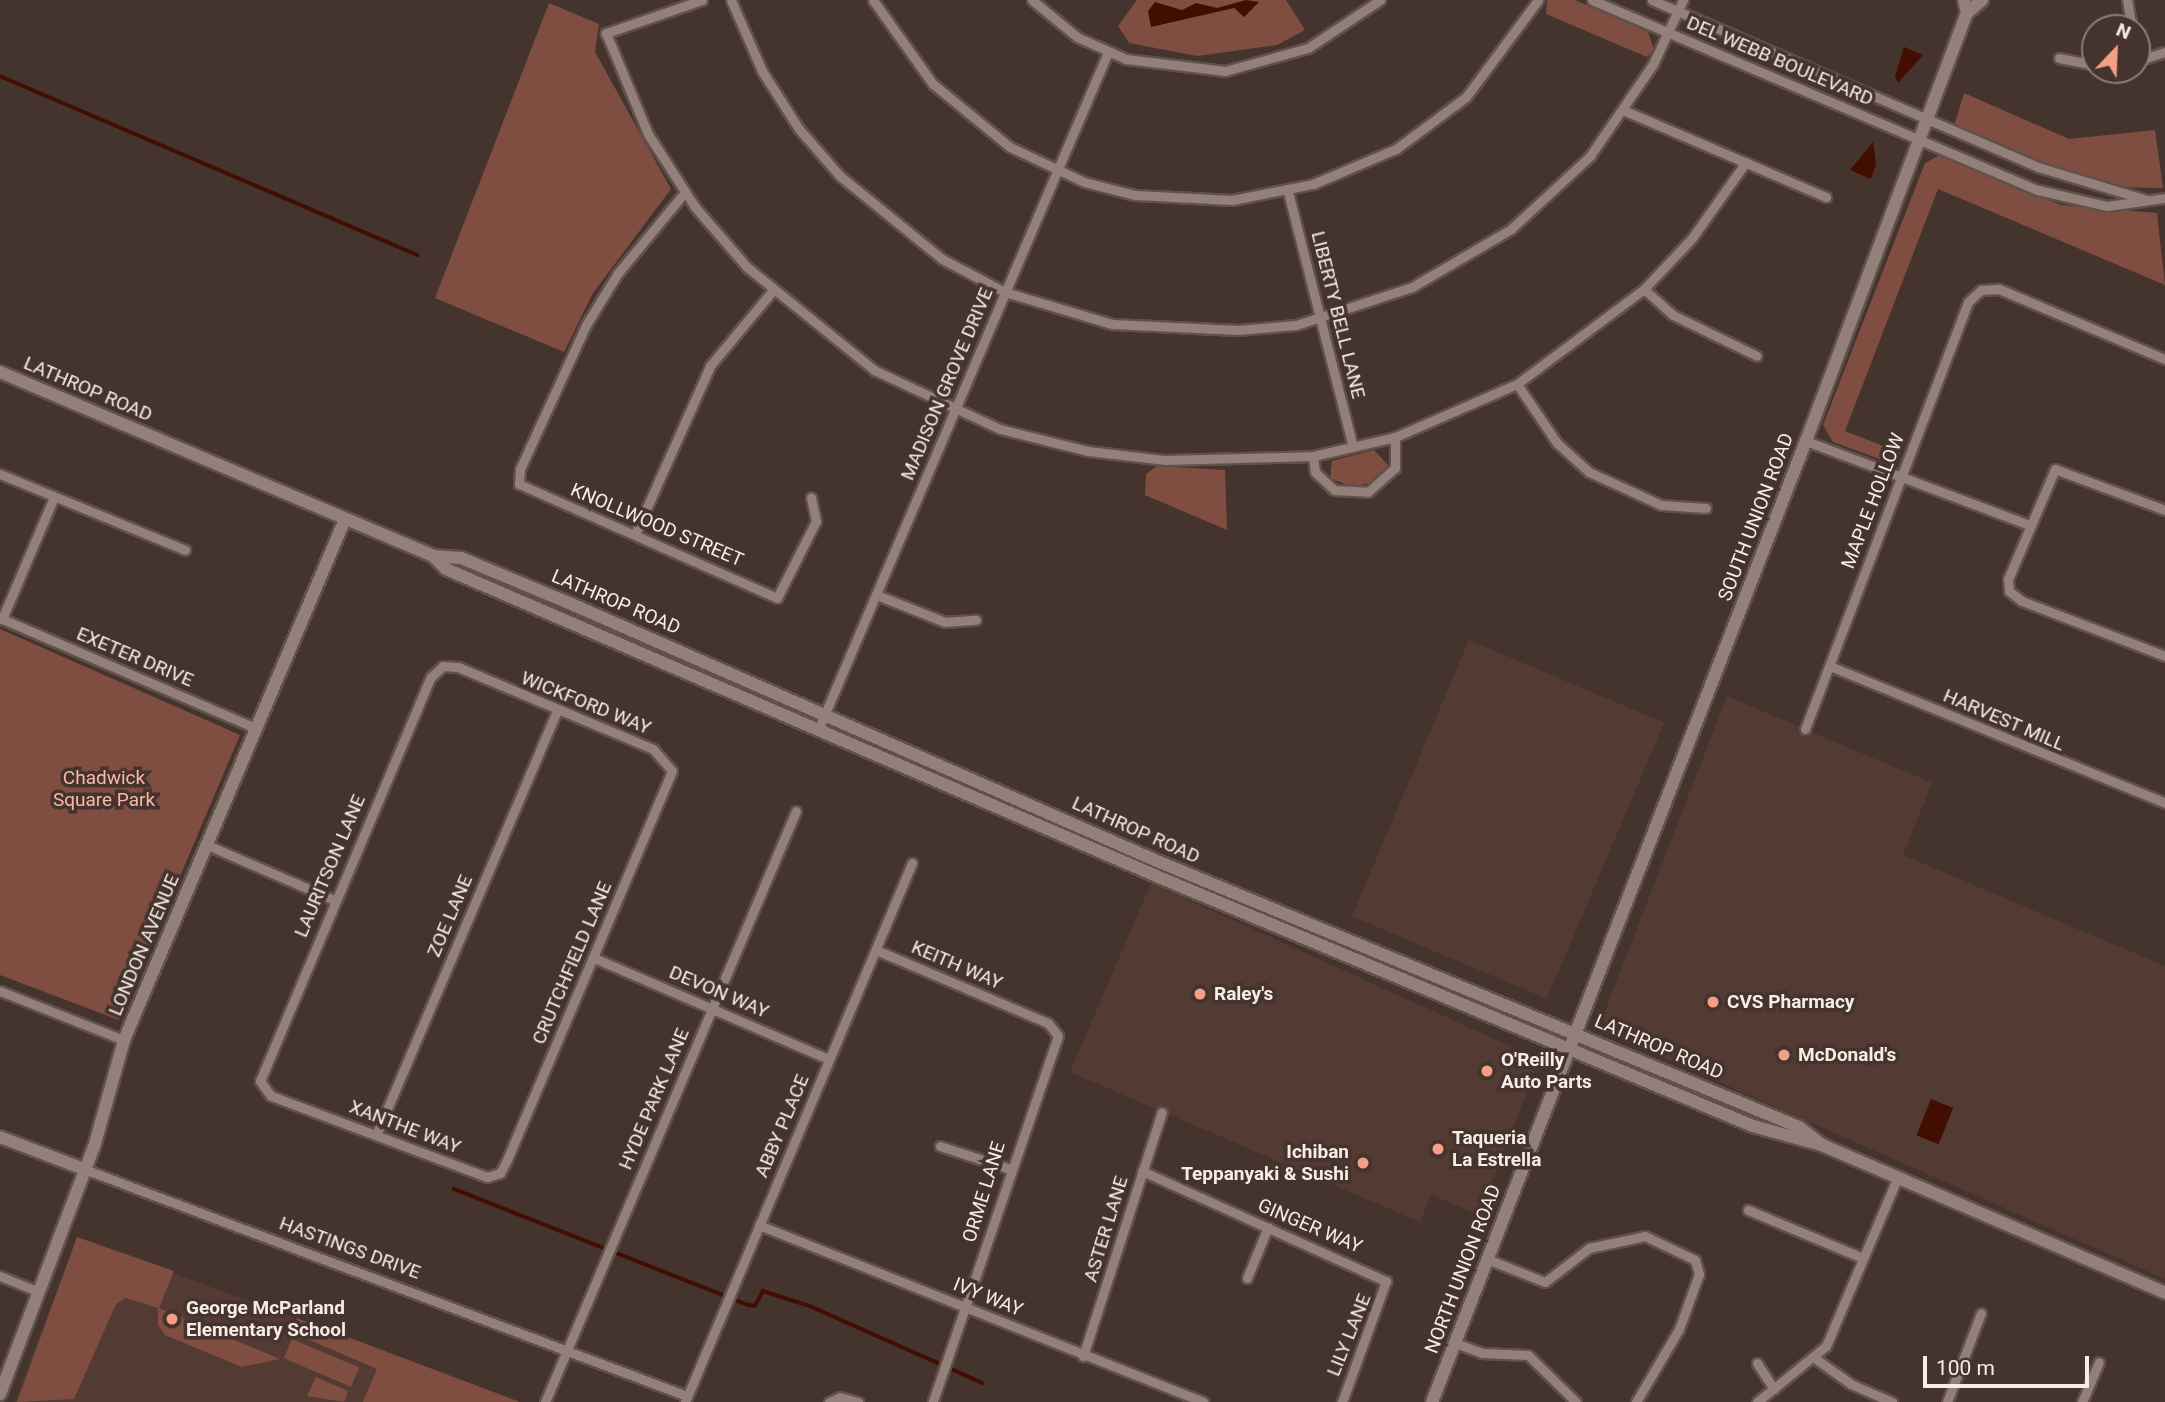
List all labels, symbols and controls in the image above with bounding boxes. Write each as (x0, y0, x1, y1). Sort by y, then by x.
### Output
street label: DEL WEBB BOULEVARD (1683, 11, 1877, 111)
north arrow (2081, 14, 2151, 84)
text: N (2113, 18, 2134, 44)
street label: LIBERTY BELL LANE (1306, 229, 1370, 401)
street label: MADISON GROVE DRIVE (896, 284, 998, 484)
street label: LATHROP ROAD (20, 352, 156, 426)
street label: SOUTH UNION ROAD (1713, 430, 1799, 604)
street label: MAPLE HOLLOW (1837, 430, 1909, 572)
street label: KNOLLWOOD STREET (567, 478, 747, 572)
street label: LATHROP ROAD (548, 565, 684, 639)
street label: EXETER DRIVE (73, 622, 197, 692)
street label: WICKFORD WAY (518, 667, 654, 739)
street label: HARVEST MILL (1940, 684, 2068, 756)
park label: Chadwick Square Park (53, 767, 155, 811)
street label: LAURITSON LANE (290, 791, 370, 941)
street label: LATHROP ROAD (1069, 792, 1203, 868)
street label: LONDON AVENUE (104, 871, 184, 1019)
street label: ZOE LANE (423, 872, 477, 960)
street label: CRUTCHFIELD LANE (527, 878, 617, 1048)
street label: KEITH WAY (908, 936, 1006, 994)
street label: DEVON WAY (666, 961, 772, 1023)
place label: Raley's (1214, 983, 1273, 1005)
marker: Raley's (1192, 986, 1208, 1002)
place label: CVS Pharmacy (1727, 991, 1854, 1013)
marker: CVS Pharmacy (1705, 994, 1721, 1010)
street label: LATHROP ROAD (1591, 1010, 1727, 1084)
street label: HYDE PARK LANE (614, 1025, 694, 1173)
place label: McDonald's (1798, 1044, 1896, 1066)
marker: McDonald's (1776, 1047, 1792, 1063)
place label: O'Reilly Auto Parts (1501, 1049, 1592, 1093)
marker: O'Reilly Auto Parts (1479, 1063, 1495, 1079)
street label: ABBY PLACE (750, 1071, 814, 1181)
street label: XANTHE WAY (346, 1095, 464, 1159)
place label: Taqueria La Estrella (1452, 1127, 1541, 1171)
street label: ORME LANE (958, 1139, 1010, 1245)
place label: Ichiban Teppanyaki & Sushi (1181, 1141, 1349, 1185)
marker: Taqueria La Estrella (1430, 1141, 1446, 1157)
marker: Ichiban Teppanyaki & Sushi (1355, 1155, 1371, 1171)
street label: ASTER LANE (1079, 1173, 1133, 1285)
street label: NORTH UNION ROAD (1420, 1181, 1506, 1357)
street label: GINGER WAY (1254, 1194, 1366, 1258)
street label: HASTINGS DRIVE (276, 1212, 424, 1284)
street label: IVY WAY (950, 1273, 1026, 1321)
street label: LILY LANE (1322, 1291, 1376, 1379)
place label: George McParland Elementary School (186, 1297, 346, 1341)
marker: George McParland Elementary School (164, 1311, 180, 1327)
scale bar (1927, 1342, 2093, 1386)
text: 100 m (1936, 1356, 1995, 1380)

